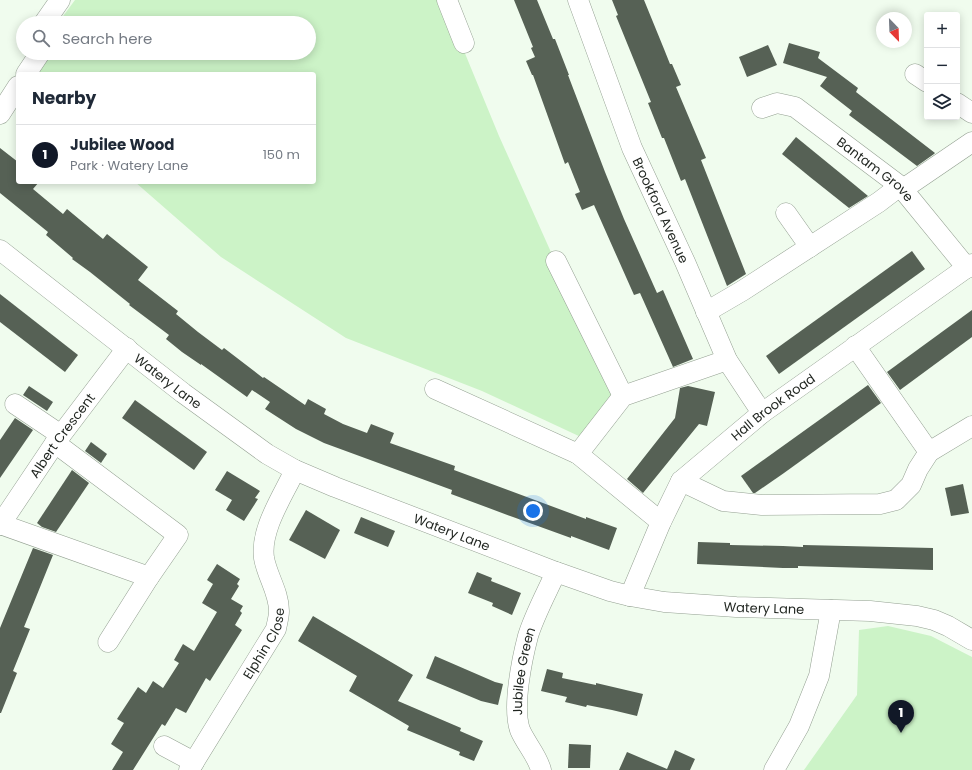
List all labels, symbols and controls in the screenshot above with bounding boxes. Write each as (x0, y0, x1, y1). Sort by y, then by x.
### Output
north arrow (876, 12, 912, 48)
map controls (924, 12, 960, 120)
button: + (924, 12, 960, 48)
search box (16, 16, 316, 60)
icon: search (30, 27, 52, 49)
text: Search here (62, 28, 152, 49)
button: − (924, 48, 960, 84)
button: layers (924, 84, 960, 120)
text: Nearby (32, 86, 96, 110)
street label: Bantam Grove (833, 133, 918, 206)
text: Jubilee Wood (70, 134, 175, 155)
text: 1 (43, 145, 47, 164)
text: 150 m (263, 145, 300, 164)
street label: Brookford Avenue (628, 154, 693, 266)
text: Park · Watery Lane (70, 156, 188, 175)
street label: Watery Lane (130, 349, 205, 414)
street label: Hall Brook Road (727, 369, 819, 445)
street label: Albert Crescent (25, 389, 100, 482)
your location (523, 501, 543, 521)
street label: Watery Lane (411, 509, 493, 556)
street label: Watery Lane (723, 597, 805, 619)
street label: Elphin Close (238, 607, 289, 683)
street label: Jubilee Green (508, 625, 540, 716)
pin: 1 (888, 700, 914, 733)

